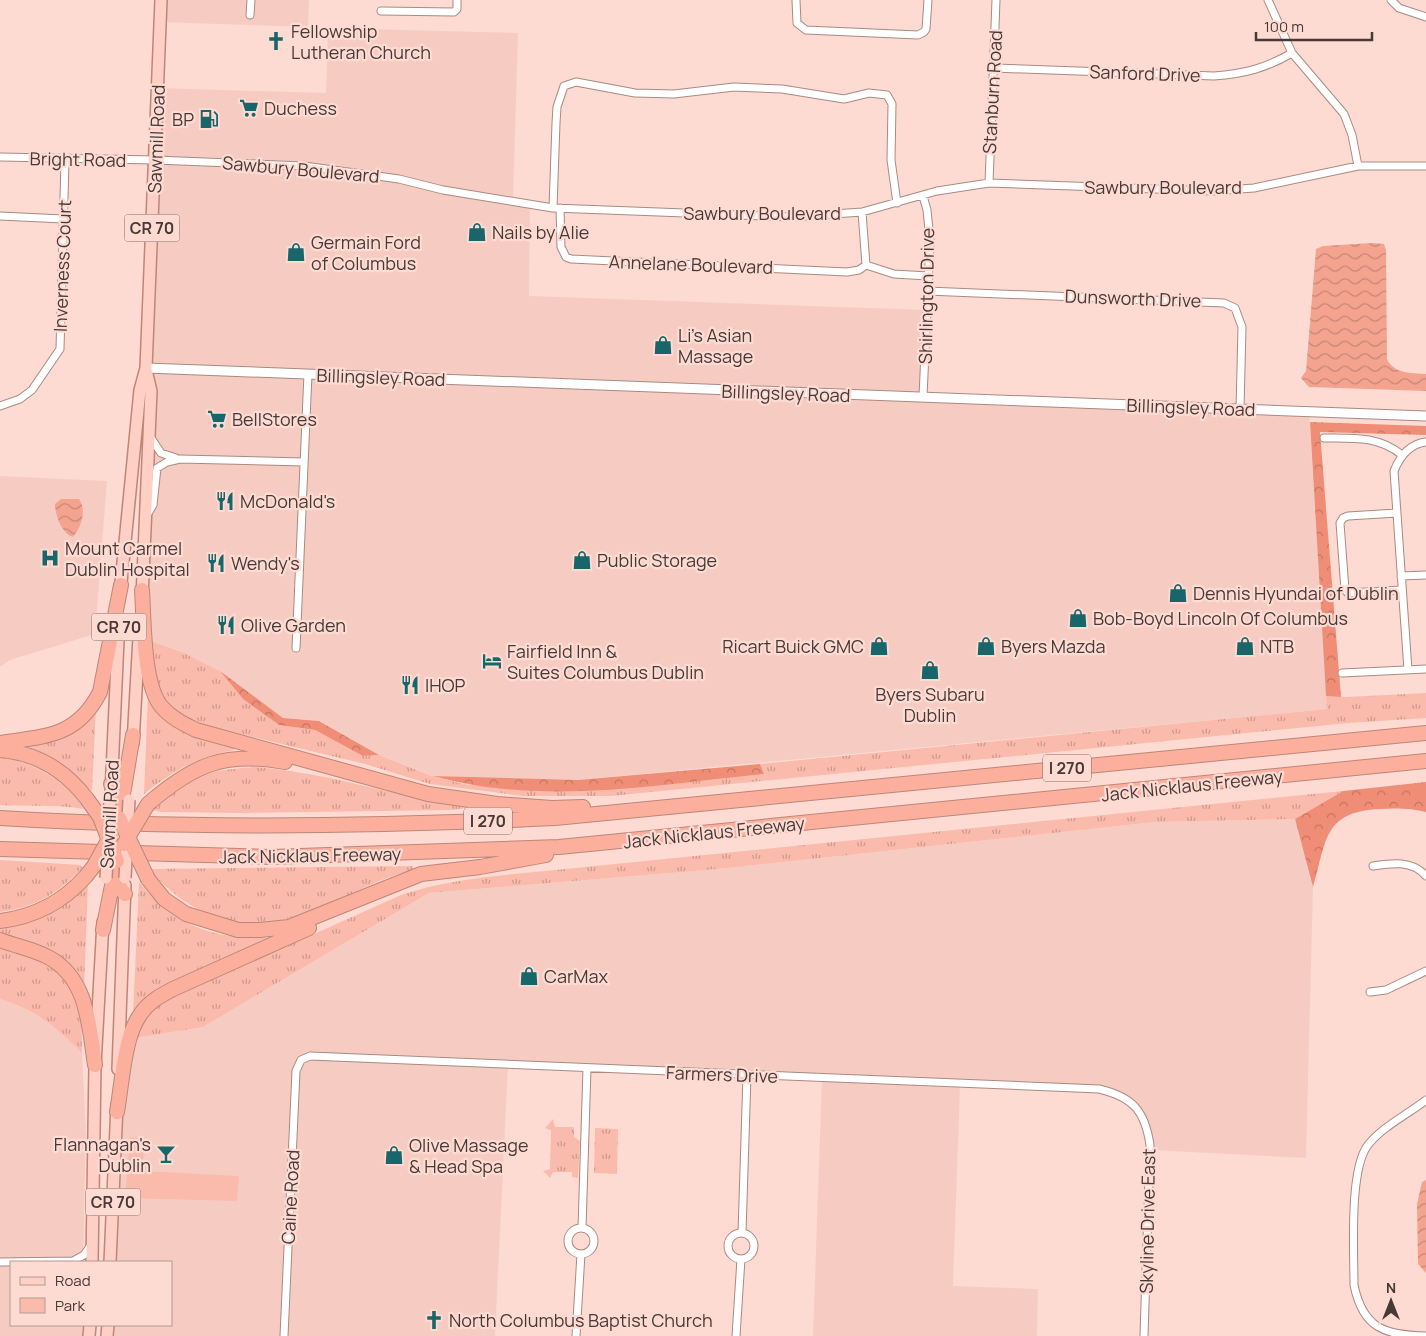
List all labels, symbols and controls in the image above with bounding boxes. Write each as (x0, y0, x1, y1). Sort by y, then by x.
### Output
scale bar (1256, 10, 1372, 42)
text: 100 m (1264, 16, 1304, 37)
place label: Fellowship Lutheran Church (291, 19, 431, 64)
church icon: Fellowship Lutheran Church (265, 30, 287, 52)
street label: Stanburn Road (977, 30, 1007, 154)
street label: Sanford Drive (1089, 59, 1201, 87)
street label: Sawmill Road (142, 84, 170, 194)
place label: Duchess (264, 96, 337, 120)
supermarket icon: Duchess (238, 97, 260, 119)
place label: BP (172, 107, 194, 131)
fuel station icon: BP (198, 108, 220, 130)
street label: Bright Road (30, 146, 126, 172)
street label: Sawbury Boulevard (221, 150, 381, 188)
street label: Sawbury Boulevard (1084, 175, 1242, 199)
street label: Inverness Court (48, 199, 76, 333)
street label: Sawbury Boulevard (683, 201, 841, 225)
road number: CR 70 (124, 214, 180, 242)
place label: Nails by Alie (492, 220, 589, 244)
shop icon: Nails by Alie (466, 221, 488, 243)
street label: Shirlington Drive (913, 228, 939, 364)
place label: Germain Ford of Columbus (311, 230, 421, 275)
shop icon: Germain Ford of Columbus (285, 241, 307, 263)
street label: Annelane Boulevard (608, 249, 774, 279)
street label: Dunsworth Drive (1064, 284, 1202, 312)
place label: Li's Asian Massage (678, 323, 753, 368)
shop icon: Li's Asian Massage (652, 334, 674, 356)
street label: Billingsley Road (316, 363, 446, 391)
street label: Billingsley Road (721, 379, 851, 407)
street label: Billingsley Road (1126, 393, 1256, 421)
place label: BellStores (232, 407, 317, 431)
supermarket icon: BellStores (206, 408, 228, 430)
place label: McDonald's (240, 489, 335, 513)
restaurant icon: McDonald's (214, 490, 236, 512)
place label: Mount Carmel Dublin Hospital (65, 536, 190, 581)
hospital icon: Mount Carmel Dublin Hospital (39, 547, 61, 569)
place label: Public Storage (597, 548, 717, 572)
shop icon: Public Storage (571, 549, 593, 571)
place label: Wendy's (231, 551, 300, 575)
restaurant icon: Wendy's (205, 552, 227, 574)
place label: Dennis Hyundai of Dublin (1193, 581, 1399, 605)
shop icon: Dennis Hyundai of Dublin (1167, 582, 1189, 604)
place label: Bob-Boyd Lincoln Of Columbus (1093, 606, 1348, 630)
shop icon: Bob-Boyd Lincoln Of Columbus (1067, 607, 1089, 629)
place label: Olive Garden (241, 613, 346, 637)
road number: CR 70 (92, 614, 146, 640)
restaurant icon: Olive Garden (215, 614, 237, 636)
place label: Ricart Buick GMC (722, 634, 864, 658)
place label: Byers Mazda (1001, 634, 1105, 658)
place label: NTB (1260, 634, 1294, 658)
shop icon: Ricart Buick GMC (868, 635, 890, 657)
shop icon: Byers Mazda (975, 635, 997, 657)
shop icon: NTB (1234, 635, 1256, 657)
place label: Fairfield Inn & Suites Columbus Dublin (507, 639, 704, 684)
hotel icon: Fairfield Inn & Suites Columbus Dublin (481, 650, 503, 672)
shop icon: Byers Subaru Dublin (919, 659, 941, 681)
place label: IHOP (425, 673, 466, 697)
restaurant icon: IHOP (399, 674, 421, 696)
place label: Byers Subaru Dublin (875, 682, 985, 727)
road number: I 270 (1043, 754, 1091, 781)
street label: Sawmill Road (94, 759, 124, 869)
street label: Jack Nicklaus Freeway (1100, 763, 1284, 806)
road number: I 270 (464, 808, 512, 834)
street label: Jack Nicklaus Freeway (622, 810, 806, 853)
street label: Jack Nicklaus Freeway (219, 841, 402, 869)
place label: CarMax (544, 964, 608, 988)
shop icon: CarMax (518, 965, 540, 987)
street label: Farmers Drive (666, 1060, 778, 1088)
place label: Flannagan's Dublin (54, 1132, 151, 1177)
place label: Olive Massage & Head Spa (409, 1133, 529, 1178)
bar icon: Flannagan's Dublin (155, 1143, 177, 1165)
shop icon: Olive Massage & Head Spa (383, 1144, 405, 1166)
street label: Skyline Drive East (1134, 1148, 1160, 1294)
street label: Caine Road (276, 1149, 304, 1245)
road number: CR 70 (86, 1188, 140, 1216)
legend (10, 1261, 172, 1326)
text: Road (55, 1270, 91, 1291)
north arrow (1366, 1276, 1416, 1326)
text: N (1386, 1278, 1396, 1297)
text: Park (55, 1295, 85, 1316)
place label: North Columbus Baptist Church (449, 1308, 713, 1332)
church icon: North Columbus Baptist Church (423, 1309, 445, 1331)

